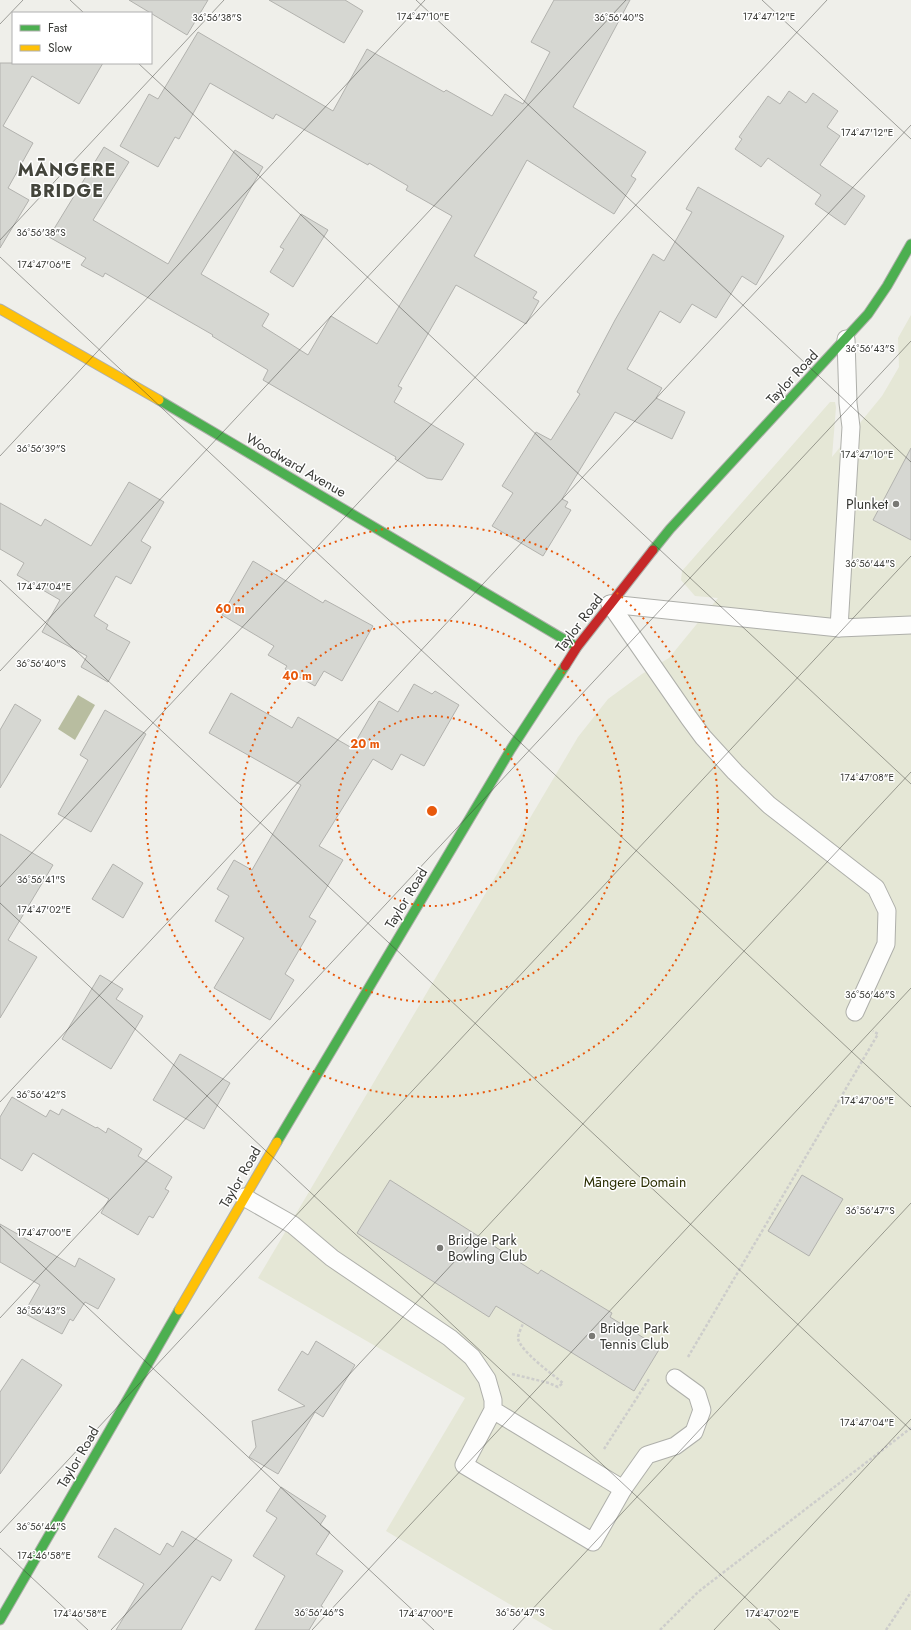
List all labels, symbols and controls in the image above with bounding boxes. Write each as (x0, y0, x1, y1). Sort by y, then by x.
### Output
text: 174°47'10"E (397, 9, 449, 24)
text: 174°47'12"E (743, 9, 795, 24)
text: 36°56'38"S (192, 10, 242, 25)
text: 36°56'40"S (594, 10, 645, 25)
legend (12, 12, 152, 64)
text: Fast (48, 19, 67, 37)
text: Slow (48, 39, 73, 57)
text: 174°47'12"E (841, 125, 893, 140)
district label: MĀNGERE BRIDGE (18, 157, 116, 204)
text: 36°56'38"S (16, 225, 66, 240)
text: 174°47'06"E (17, 257, 71, 272)
text: 36°56'43"S (845, 341, 895, 356)
street label: Taylor Road (761, 345, 823, 409)
street label: Woodward Avenue (242, 428, 350, 502)
text: 36°56'39"S (16, 441, 66, 456)
text: 174°47'10"E (841, 447, 893, 462)
place label: Plunket (846, 494, 889, 514)
marker: Plunket (891, 499, 901, 509)
text: 36°56'44"S (845, 556, 896, 571)
text: 174°47'04"E (17, 579, 71, 594)
street label: Taylor Road (551, 590, 607, 656)
text: 60 m (215, 600, 245, 618)
text: 36°56'40"S (16, 656, 67, 671)
text: 40 m (282, 667, 312, 685)
text: 20 m (350, 735, 380, 753)
text: 174°47'08"E (840, 770, 894, 785)
centre of rings (425, 804, 439, 818)
street label: Taylor Road (380, 864, 432, 932)
text: 36°56'41"S (17, 872, 66, 887)
text: 174°47'02"E (17, 902, 71, 917)
text: 36°56'46"S (845, 987, 895, 1002)
text: 36°56'42"S (16, 1087, 66, 1102)
text: 174°47'06"E (840, 1093, 894, 1108)
street label: Taylor Road (214, 1143, 266, 1211)
park label: Māngere Domain (584, 1172, 686, 1192)
text: 36°56'47"S (845, 1203, 895, 1218)
text: 174°47'00"E (17, 1225, 71, 1240)
place label: Bridge Park Bowling Club (448, 1230, 527, 1266)
marker: Bridge Park Bowling Club (435, 1243, 445, 1253)
text: 36°56'43"S (16, 1303, 66, 1318)
place label: Bridge Park Tennis Club (600, 1318, 669, 1354)
marker: Bridge Park Tennis Club (587, 1331, 597, 1341)
text: 174°47'04"E (840, 1415, 894, 1430)
street label: Taylor Road (52, 1423, 104, 1491)
text: 36°56'44"S (16, 1519, 67, 1534)
text: 174°46'58"E (17, 1548, 71, 1563)
text: 36°56'46"S (294, 1605, 344, 1620)
text: 36°56'47"S (495, 1605, 545, 1620)
text: 174°46'58"E (53, 1606, 107, 1621)
text: 174°47'00"E (399, 1606, 453, 1621)
text: 174°47'02"E (745, 1606, 799, 1621)

